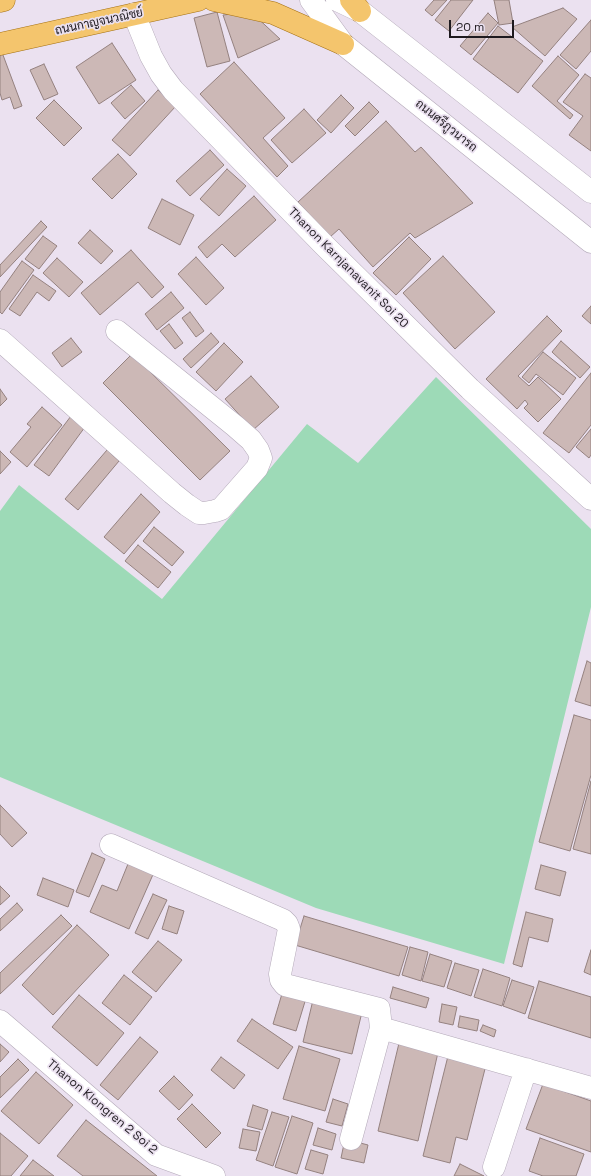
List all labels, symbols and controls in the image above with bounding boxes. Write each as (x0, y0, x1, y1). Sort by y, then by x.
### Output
street label: ถนนกาญจนวณิชย์ (54, 6, 144, 38)
scale bar (451, 12, 516, 38)
text: 20 m (456, 19, 484, 35)
street label: ถนนศรีภูวนารถ (412, 97, 480, 155)
street label: Thanon Karnjanavanit Soi 20 (285, 205, 411, 331)
street label: Thanon Klongren 2 Soi 2 (44, 1057, 160, 1157)

